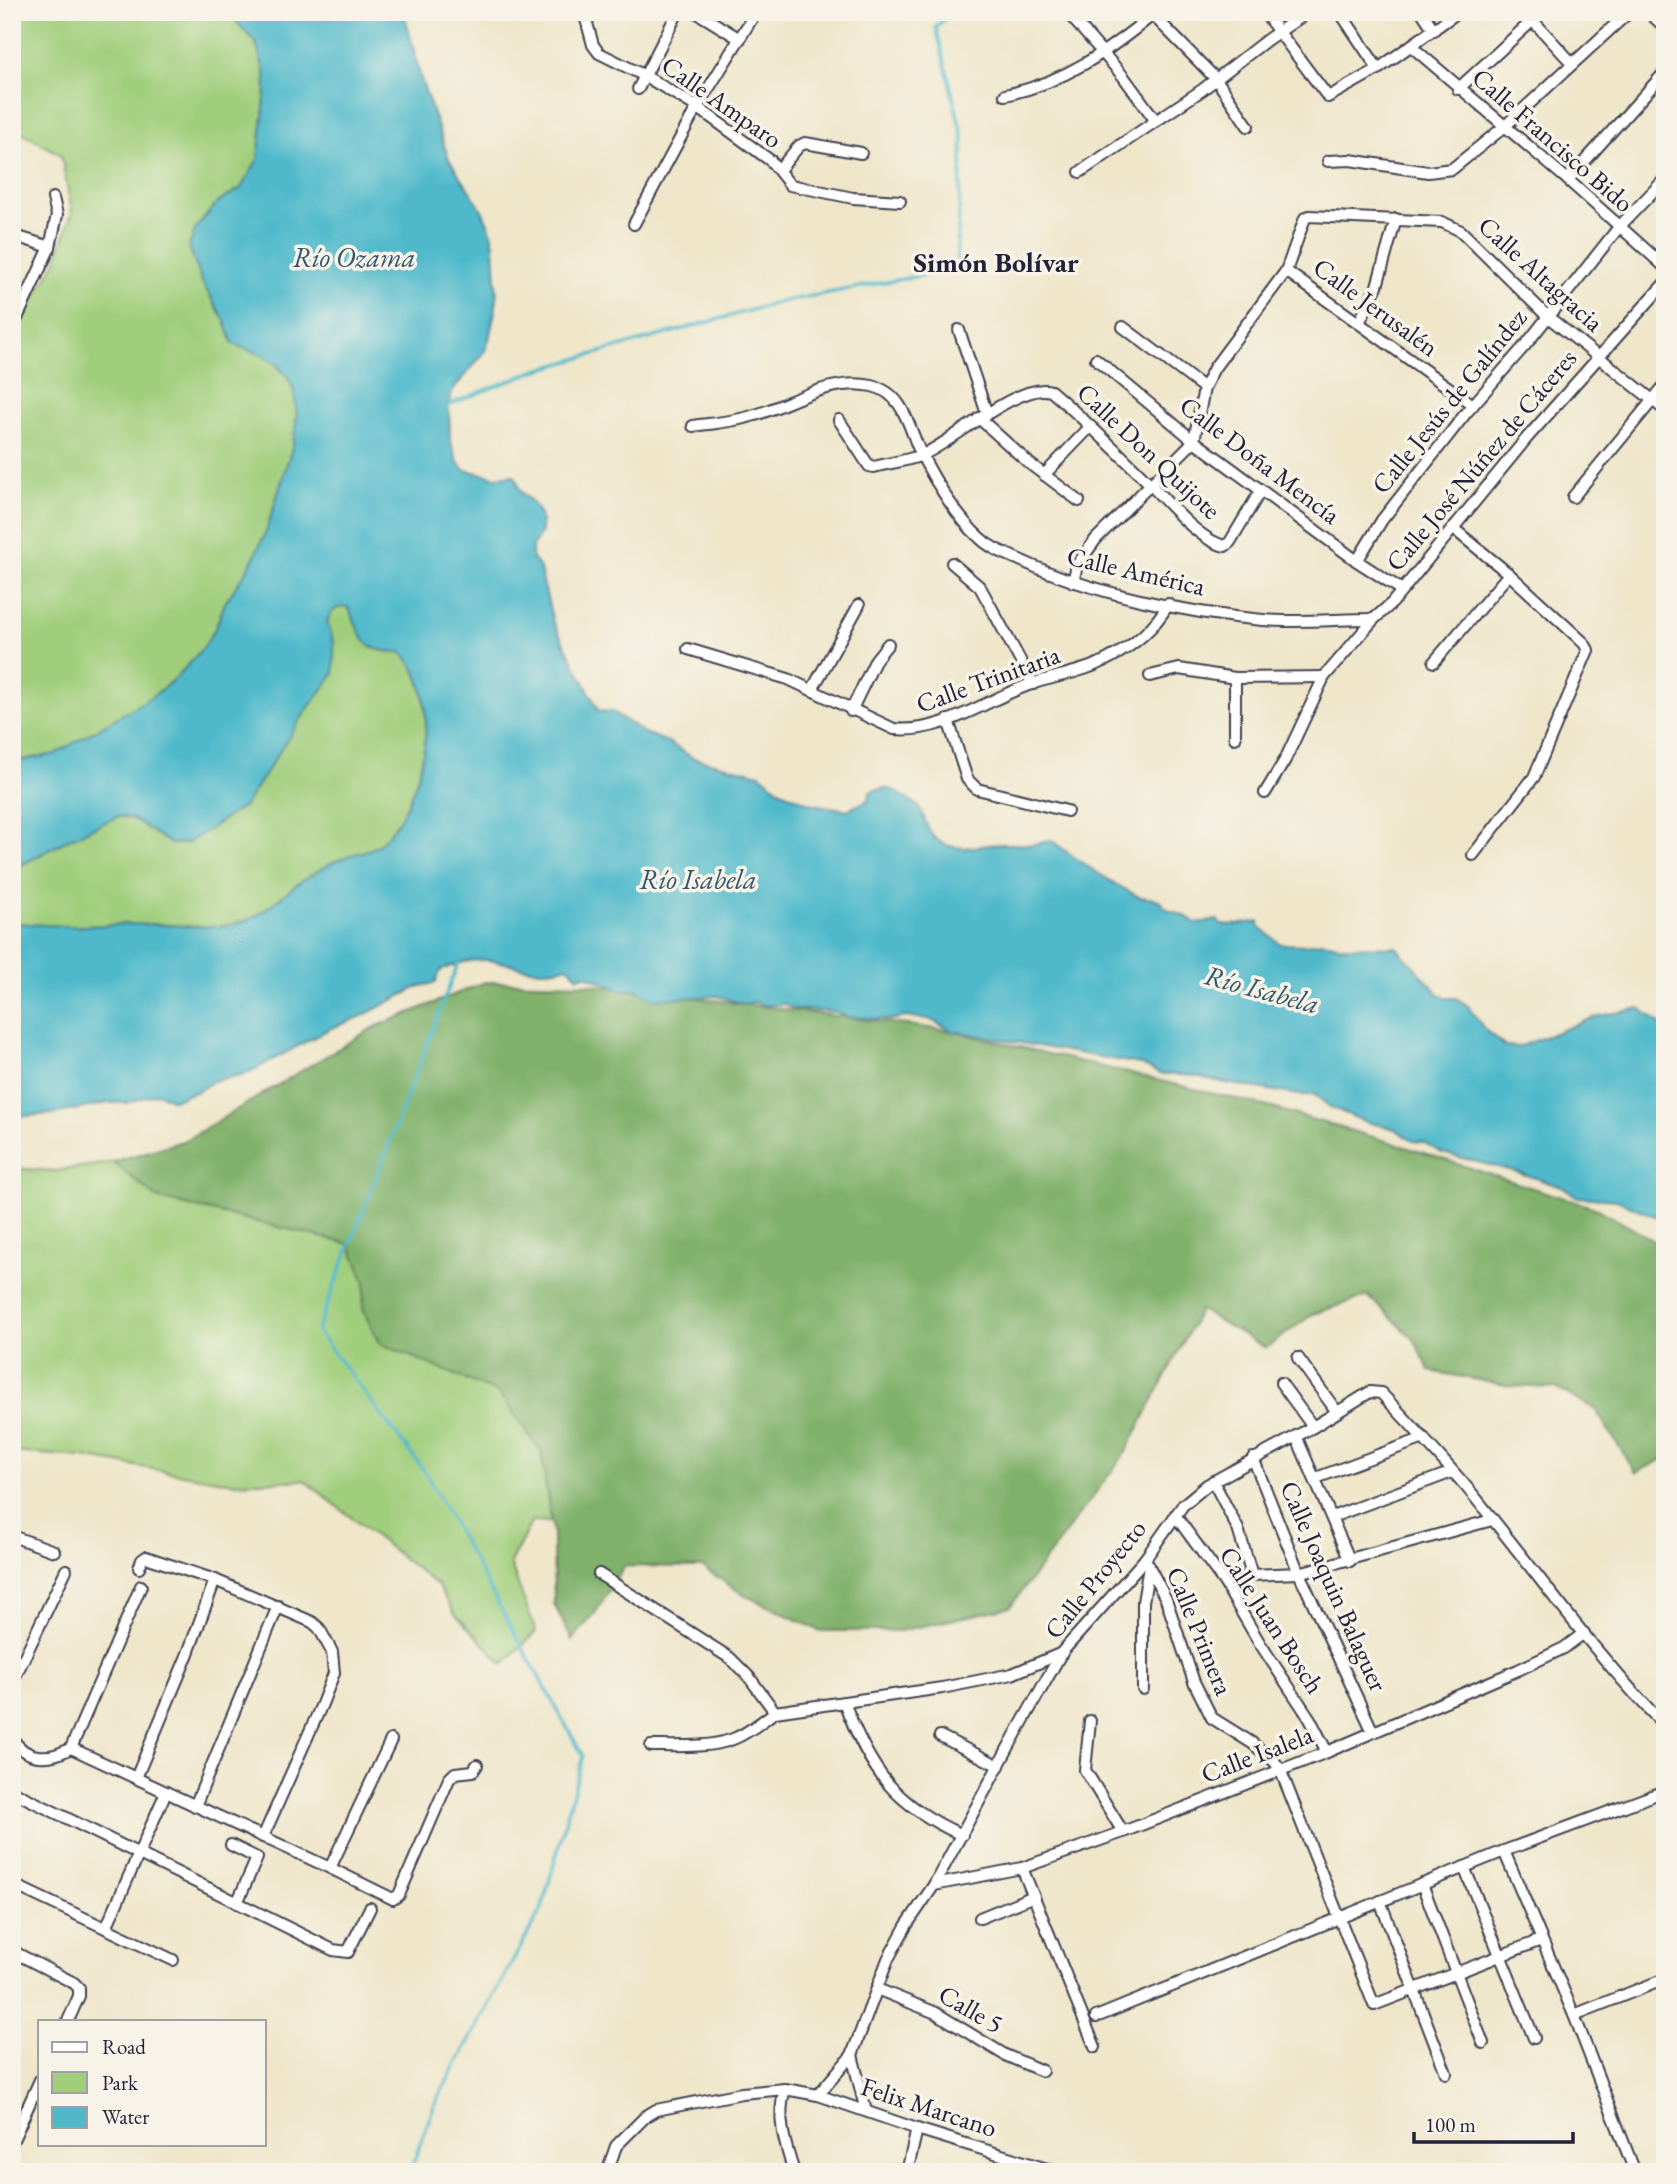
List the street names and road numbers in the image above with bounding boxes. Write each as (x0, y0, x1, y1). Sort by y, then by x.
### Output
street label: Calle Amparo (655, 48, 789, 156)
street label: Calle Francisco Bido (1465, 60, 1641, 220)
street label: Calle Altagracia (1471, 209, 1611, 340)
street label: Calle Jerusalén (1307, 250, 1446, 364)
street label: Calle Jesús de Galíndez (1364, 301, 1534, 501)
street label: Calle José Núñez de Cáceres (1378, 342, 1584, 578)
street label: Calle Don Quijote (1070, 375, 1228, 527)
street label: Calle Doña Mencía (1173, 388, 1348, 532)
street label: Calle América (1064, 539, 1209, 604)
street label: Calle Trinitaria (911, 637, 1065, 721)
street label: Calle Joaquin Balaguer (1272, 1475, 1396, 1697)
street label: Calle Proyecto (1036, 1512, 1154, 1646)
street label: Calle Juan Bosch (1212, 1540, 1332, 1700)
street label: Calle Primera (1159, 1562, 1241, 1701)
street label: Calle Isalela (1196, 1717, 1318, 1791)
street label: Calle 5 (933, 1977, 1009, 2041)
street label: Felix Marcano (857, 2069, 1001, 2145)

